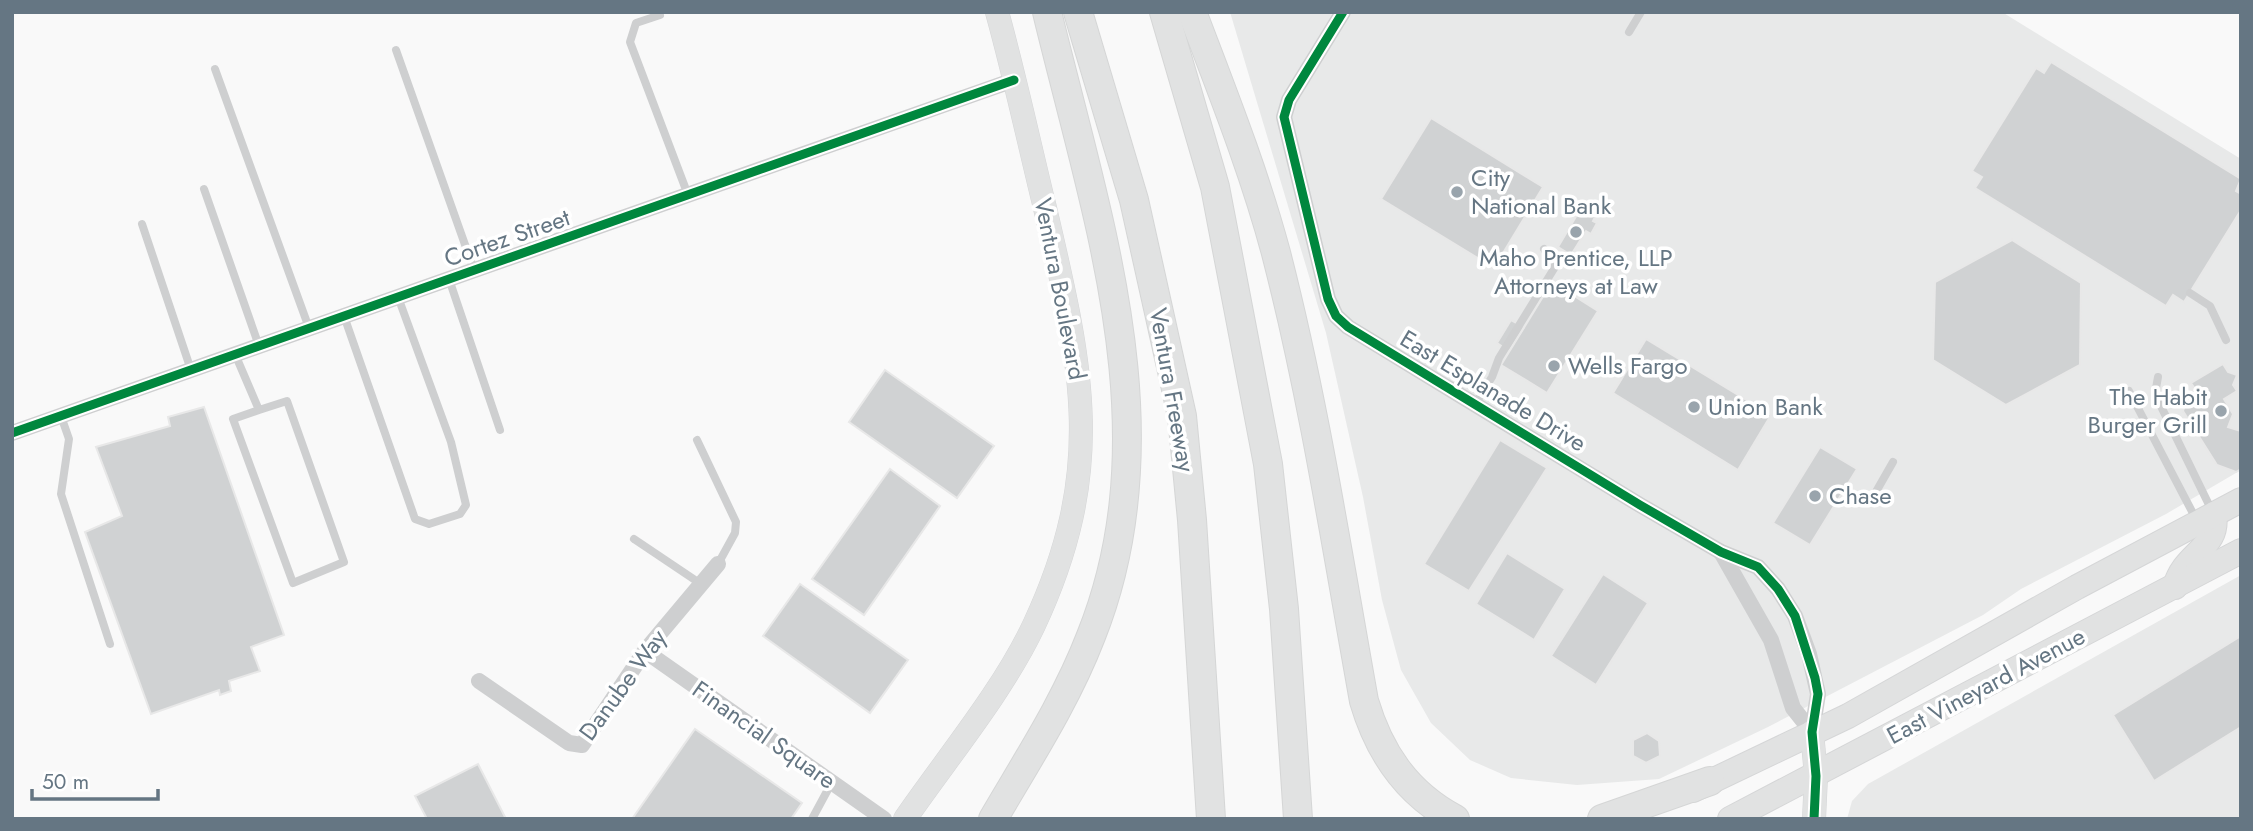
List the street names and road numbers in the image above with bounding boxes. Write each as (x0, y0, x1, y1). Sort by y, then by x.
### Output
street label: Ventura Boulevard (1026, 195, 1095, 383)
street label: Cortez Street (439, 200, 575, 275)
street label: Ventura Freeway (1141, 305, 1204, 475)
street label: East Esplanade Drive (1393, 321, 1593, 460)
street label: East Vineyard Avenue (1880, 618, 2091, 753)
street label: Danube Way (570, 622, 675, 747)
street label: Financial Square (685, 672, 843, 797)

